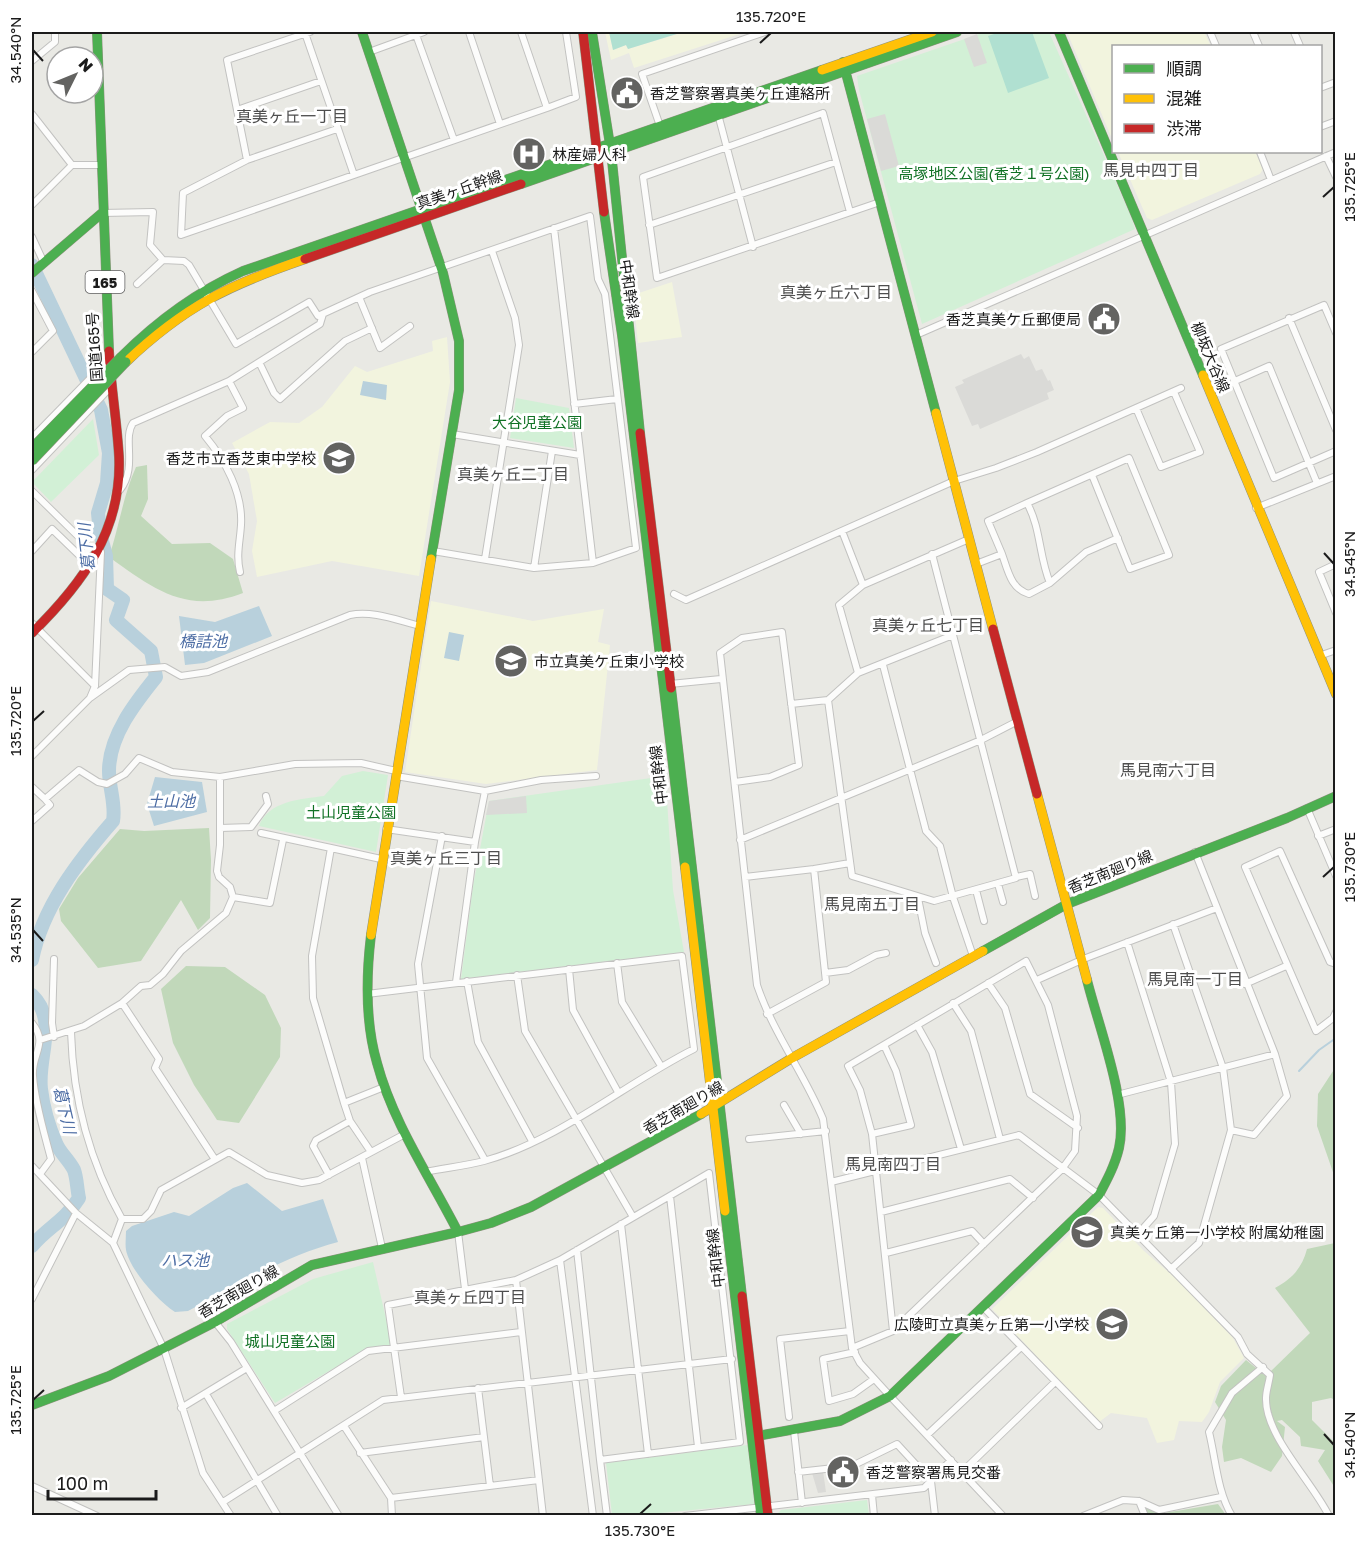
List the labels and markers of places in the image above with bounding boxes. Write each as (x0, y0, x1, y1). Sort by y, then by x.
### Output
public building icon: 香芝警察署真美ヶ丘連絡所 (609, 75, 645, 111)
place label: 香芝警察署真美ヶ丘連絡所 (650, 84, 830, 102)
hospital icon: 林産婦人科 (511, 136, 547, 172)
place label: 林産婦人科 (552, 145, 627, 163)
public building icon: 香芝真美ケ丘郵便局 (1086, 301, 1122, 337)
place label: 香芝真美ケ丘郵便局 (946, 310, 1081, 328)
school or university icon: 香芝市立香芝東中学校 (321, 440, 357, 476)
place label: 香芝市立香芝東中学校 (166, 449, 316, 467)
school or university icon: 市立真美ケ丘東小学校 (493, 643, 529, 679)
place label: 市立真美ケ丘東小学校 (534, 652, 684, 670)
school or university icon: 真美ヶ丘第一小学校 附属幼稚園 (1069, 1214, 1105, 1250)
place label: 真美ヶ丘第一小学校 附属幼稚園 (1110, 1223, 1324, 1241)
school or university icon: 広陵町立真美ヶ丘第一小学校 (1094, 1306, 1130, 1342)
place label: 広陵町立真美ヶ丘第一小学校 (894, 1315, 1089, 1333)
public building icon: 香芝警察署馬見交番 (825, 1454, 861, 1490)
place label: 香芝警察署馬見交番 (866, 1463, 1001, 1481)

